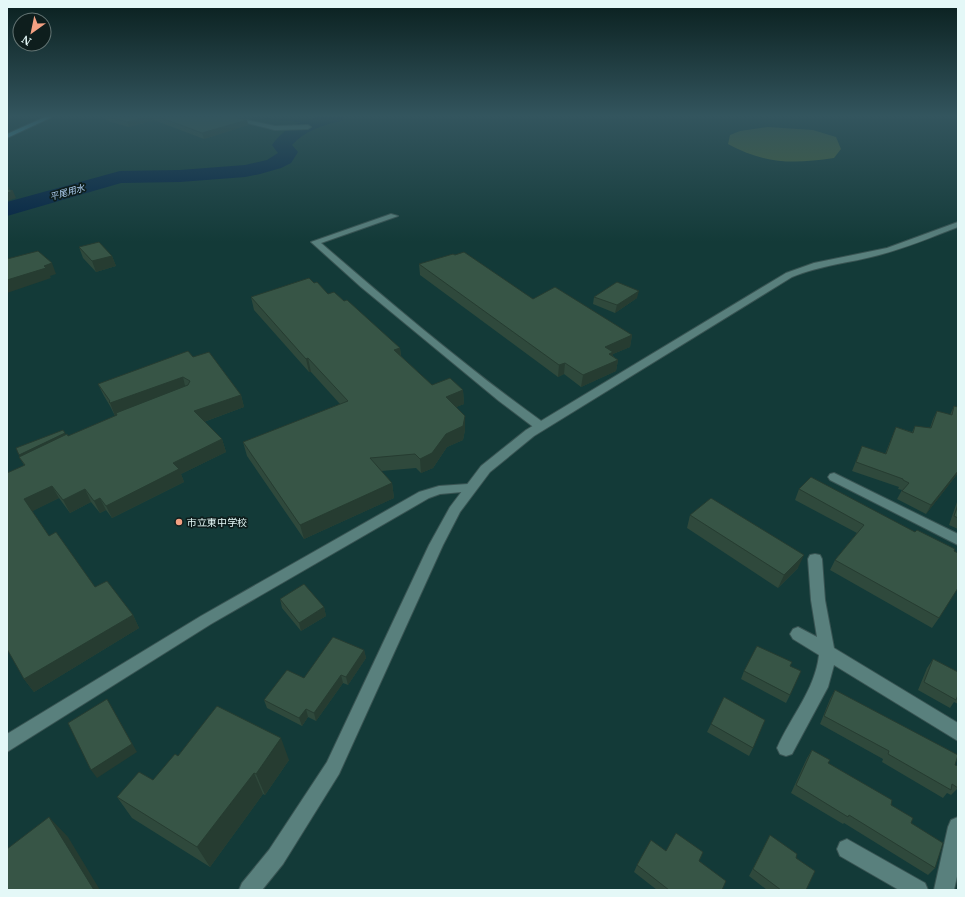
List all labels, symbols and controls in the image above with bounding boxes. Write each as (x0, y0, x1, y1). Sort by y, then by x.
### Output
north arrow (12, 12, 52, 52)
text: N (18, 32, 34, 49)
water label: 平尾用水 (48, 181, 87, 203)
place label: 市立東中学校 (187, 515, 247, 529)
marker: 市立東中学校 (174, 517, 184, 527)

